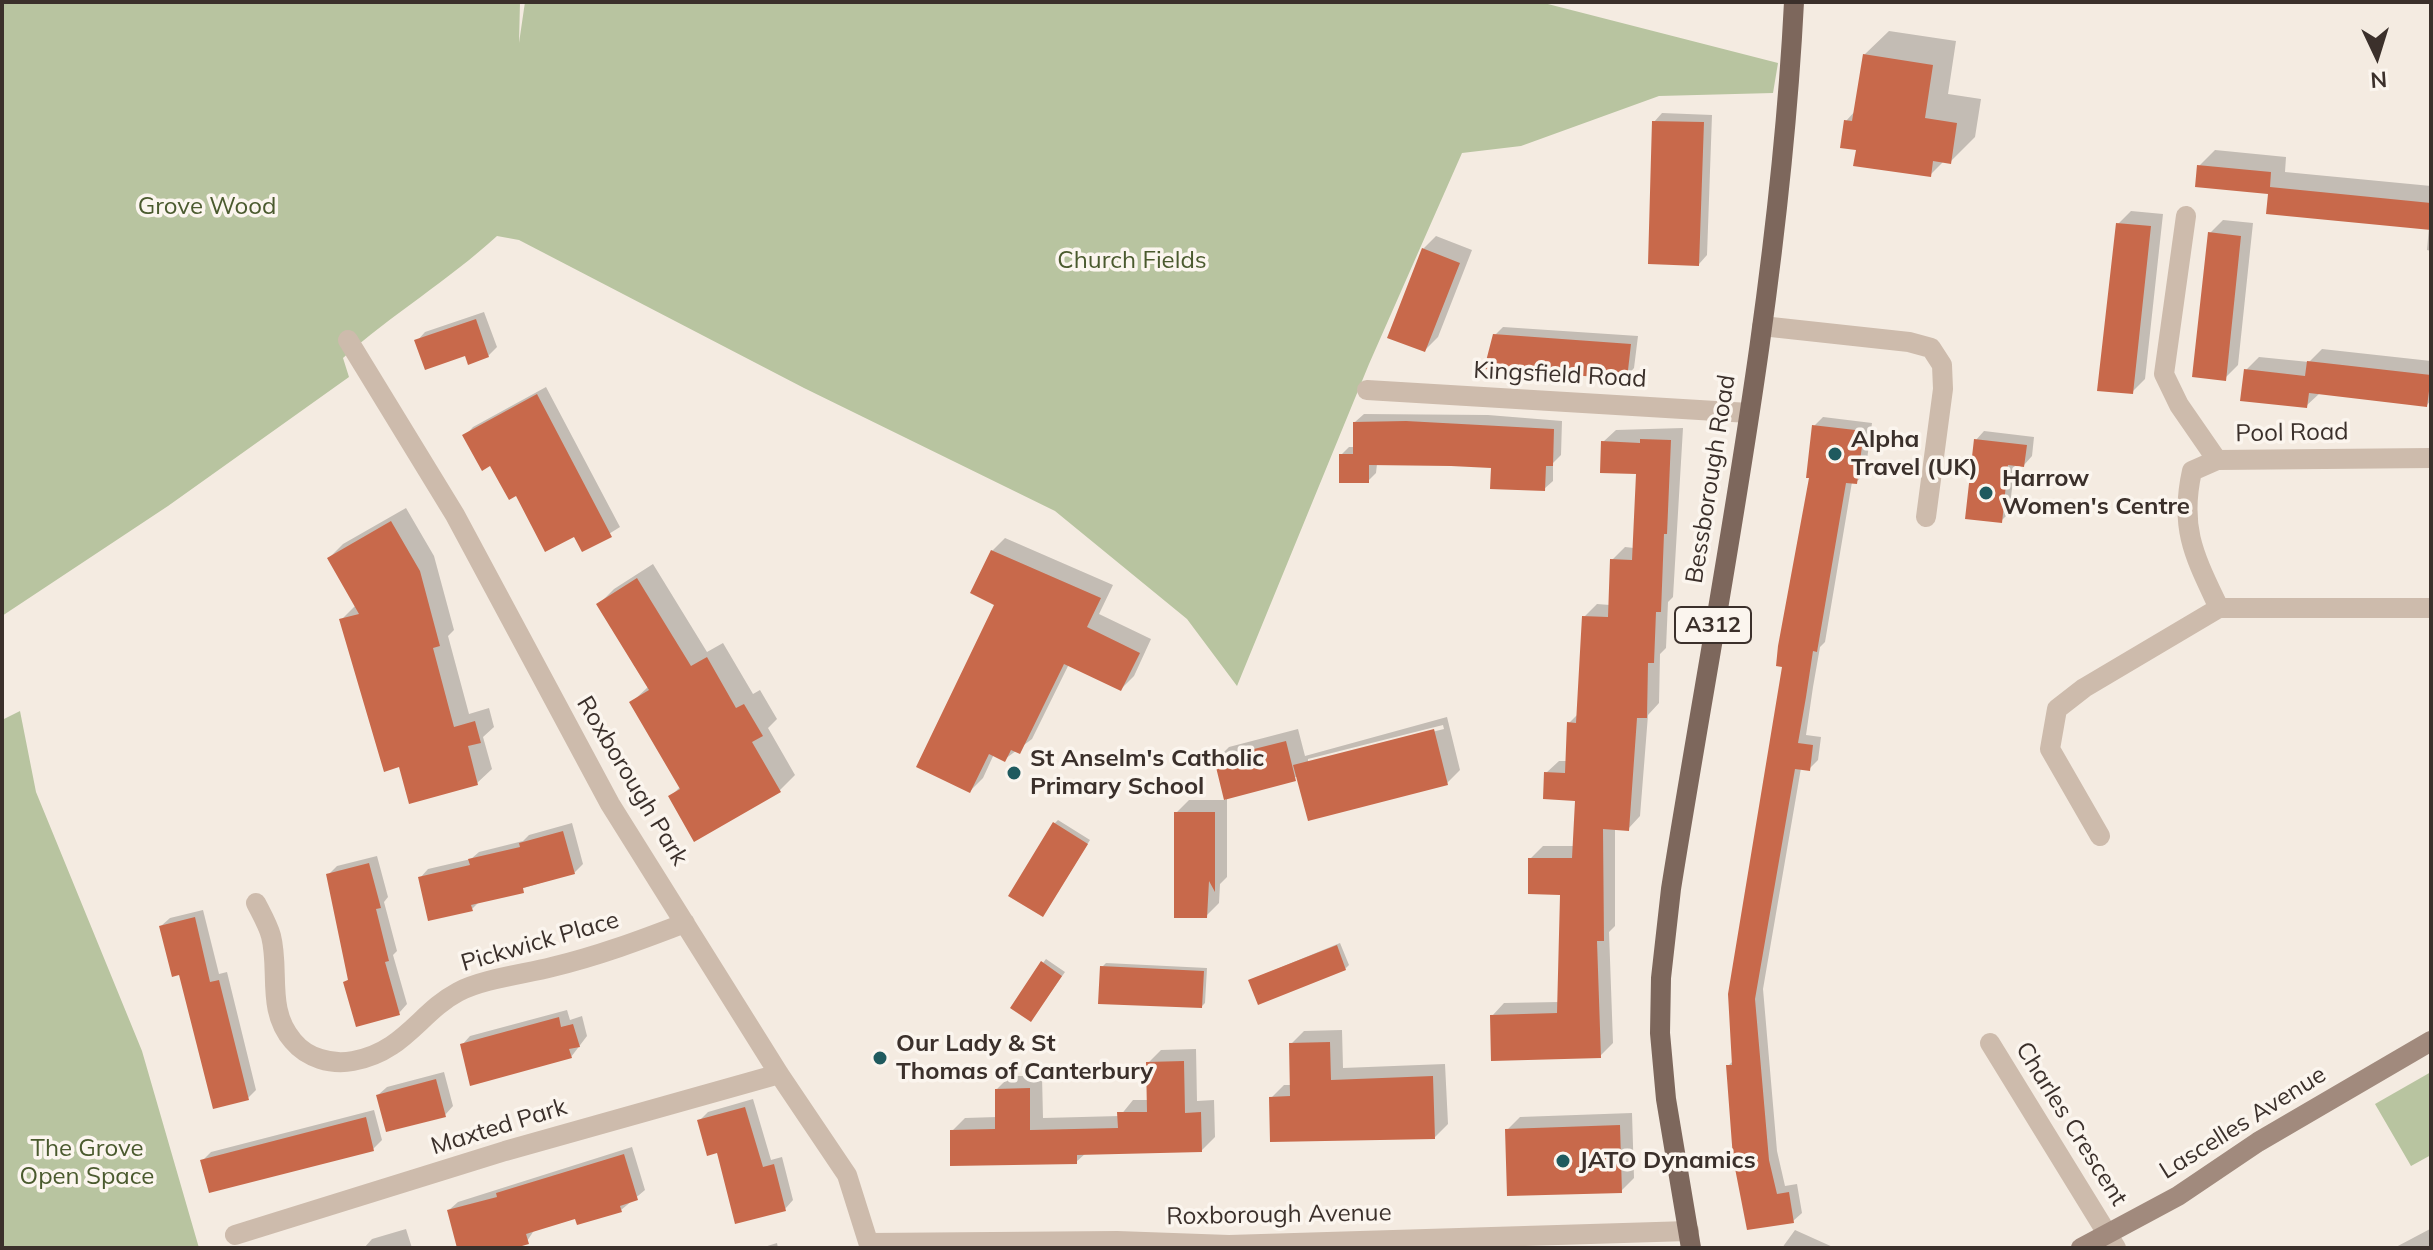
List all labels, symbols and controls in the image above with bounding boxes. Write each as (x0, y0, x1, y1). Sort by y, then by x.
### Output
north arrow (2337, 16, 2417, 96)
text: N (2369, 65, 2388, 94)
park label: Grove Wood (138, 193, 276, 221)
park label: Church Fields (1057, 247, 1207, 275)
street label: Kingsfield Road (1473, 356, 1647, 394)
street label: Bessborough Road (1680, 373, 1742, 585)
street label: Pool Road (2235, 418, 2349, 448)
place label: Alpha Travel (UK) (1851, 426, 1978, 482)
marker: Alpha Travel (UK) (1826, 445, 1844, 463)
place label: Harrow Women's Centre (2002, 465, 2190, 521)
marker: Harrow Women's Centre (1977, 484, 1995, 502)
road number: A312 (1675, 607, 1751, 643)
street label: Roxborough Park (570, 691, 694, 871)
place label: St Anselm's Catholic Primary School (1030, 745, 1264, 801)
marker: St Anselm's Catholic Primary School (1005, 764, 1023, 782)
street label: Pickwick Place (458, 906, 622, 978)
place label: Our Lady & St Thomas of Canterbury (896, 1030, 1153, 1086)
street label: Charles Crescent (2009, 1037, 2133, 1211)
marker: Our Lady & St Thomas of Canterbury (871, 1049, 889, 1067)
street label: Lascelles Avenue (2155, 1060, 2331, 1186)
street label: Maxted Park (428, 1093, 570, 1161)
park label: The Grove Open Space (20, 1135, 154, 1191)
place label: JATO Dynamics (1579, 1147, 1756, 1175)
marker: JATO Dynamics (1554, 1152, 1572, 1170)
street label: Roxborough Avenue (1166, 1199, 1392, 1231)

